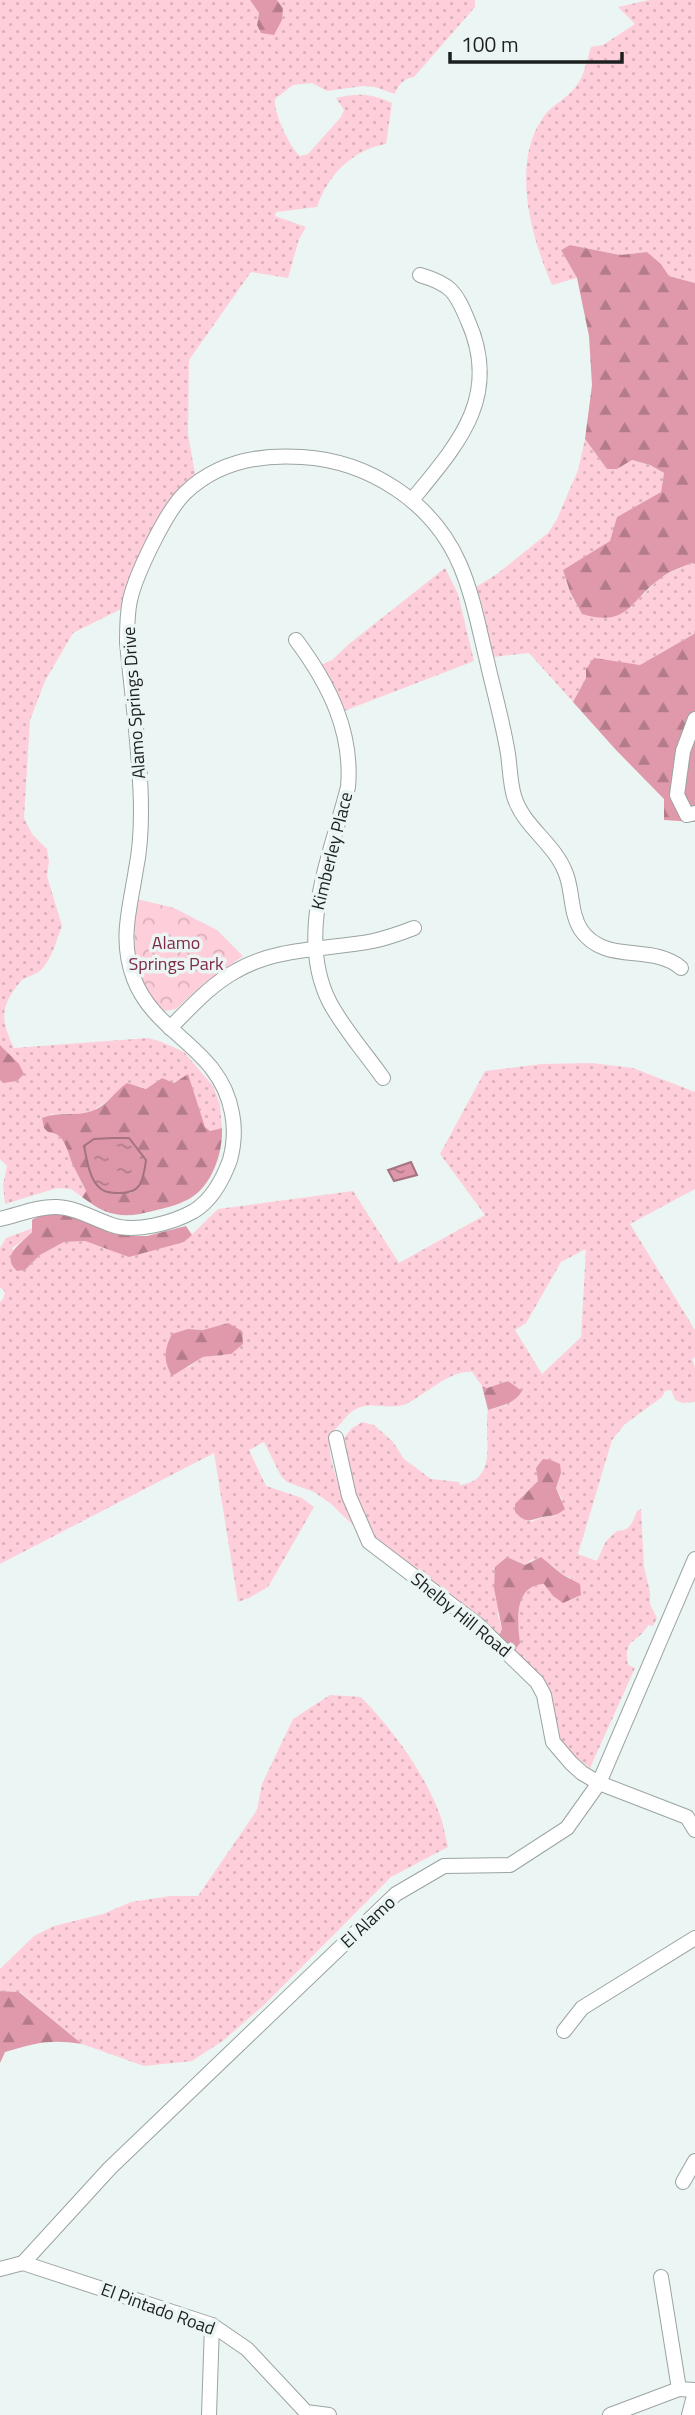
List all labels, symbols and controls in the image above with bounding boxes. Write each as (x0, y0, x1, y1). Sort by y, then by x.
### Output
scale bar (450, 21, 622, 65)
text: 100 m (461, 28, 518, 60)
street label: Alamo Springs Drive (115, 626, 152, 780)
street label: Kimberley Place (304, 789, 359, 913)
park label: Alamo Springs Park (128, 929, 224, 977)
street label: Shelby Hill Road (405, 1566, 517, 1663)
street label: El Alamo (334, 1889, 401, 1954)
street label: El Pintado Road (97, 2275, 219, 2342)

